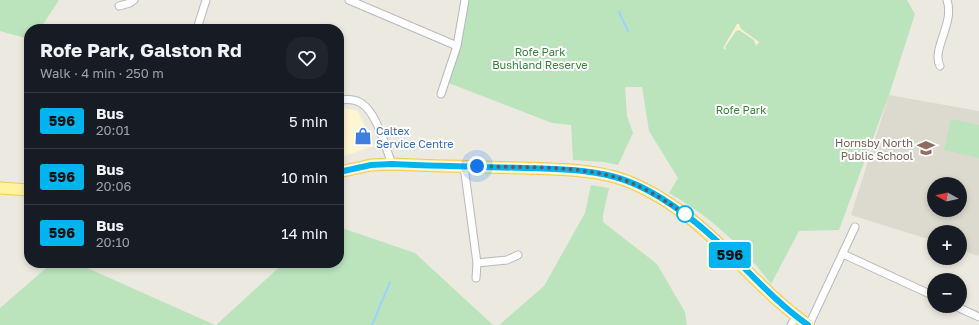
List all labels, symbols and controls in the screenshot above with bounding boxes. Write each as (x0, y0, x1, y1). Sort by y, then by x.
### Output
button: heart (286, 37, 328, 79)
text: Rofe Park, Galston Rd (40, 38, 242, 61)
park label: Rofe Park Bushland Reserve (492, 45, 588, 71)
text: Walk · 4 min · 250 m (40, 65, 164, 81)
park label: Rofe Park (716, 103, 766, 116)
text: Bus (96, 104, 124, 122)
text: 596 (49, 112, 75, 129)
text: 5 min (289, 112, 328, 130)
text: 20:01 (96, 122, 130, 138)
place label: Caltex Service Centre (376, 124, 454, 150)
shop icon: Caltex Service Centre (353, 126, 373, 146)
place label: Hornsby North Public School (835, 136, 913, 162)
school or university icon: Hornsby North Public School (916, 138, 936, 158)
your location (467, 156, 487, 176)
text: Bus (96, 160, 124, 178)
text: 596 (49, 168, 75, 185)
text: 10 min (281, 168, 328, 186)
north arrow (927, 177, 967, 217)
map controls (927, 177, 967, 313)
text: 20:06 (96, 178, 131, 194)
unlabelled marker (676, 205, 694, 223)
text: Bus (96, 216, 124, 234)
text: 596 (49, 224, 75, 241)
text: 14 min (281, 224, 328, 242)
button: + (927, 225, 967, 265)
text: 20:10 (96, 234, 130, 250)
line badge: 596 (707, 242, 753, 268)
text: 596 (717, 246, 743, 263)
button: − (927, 273, 967, 313)

